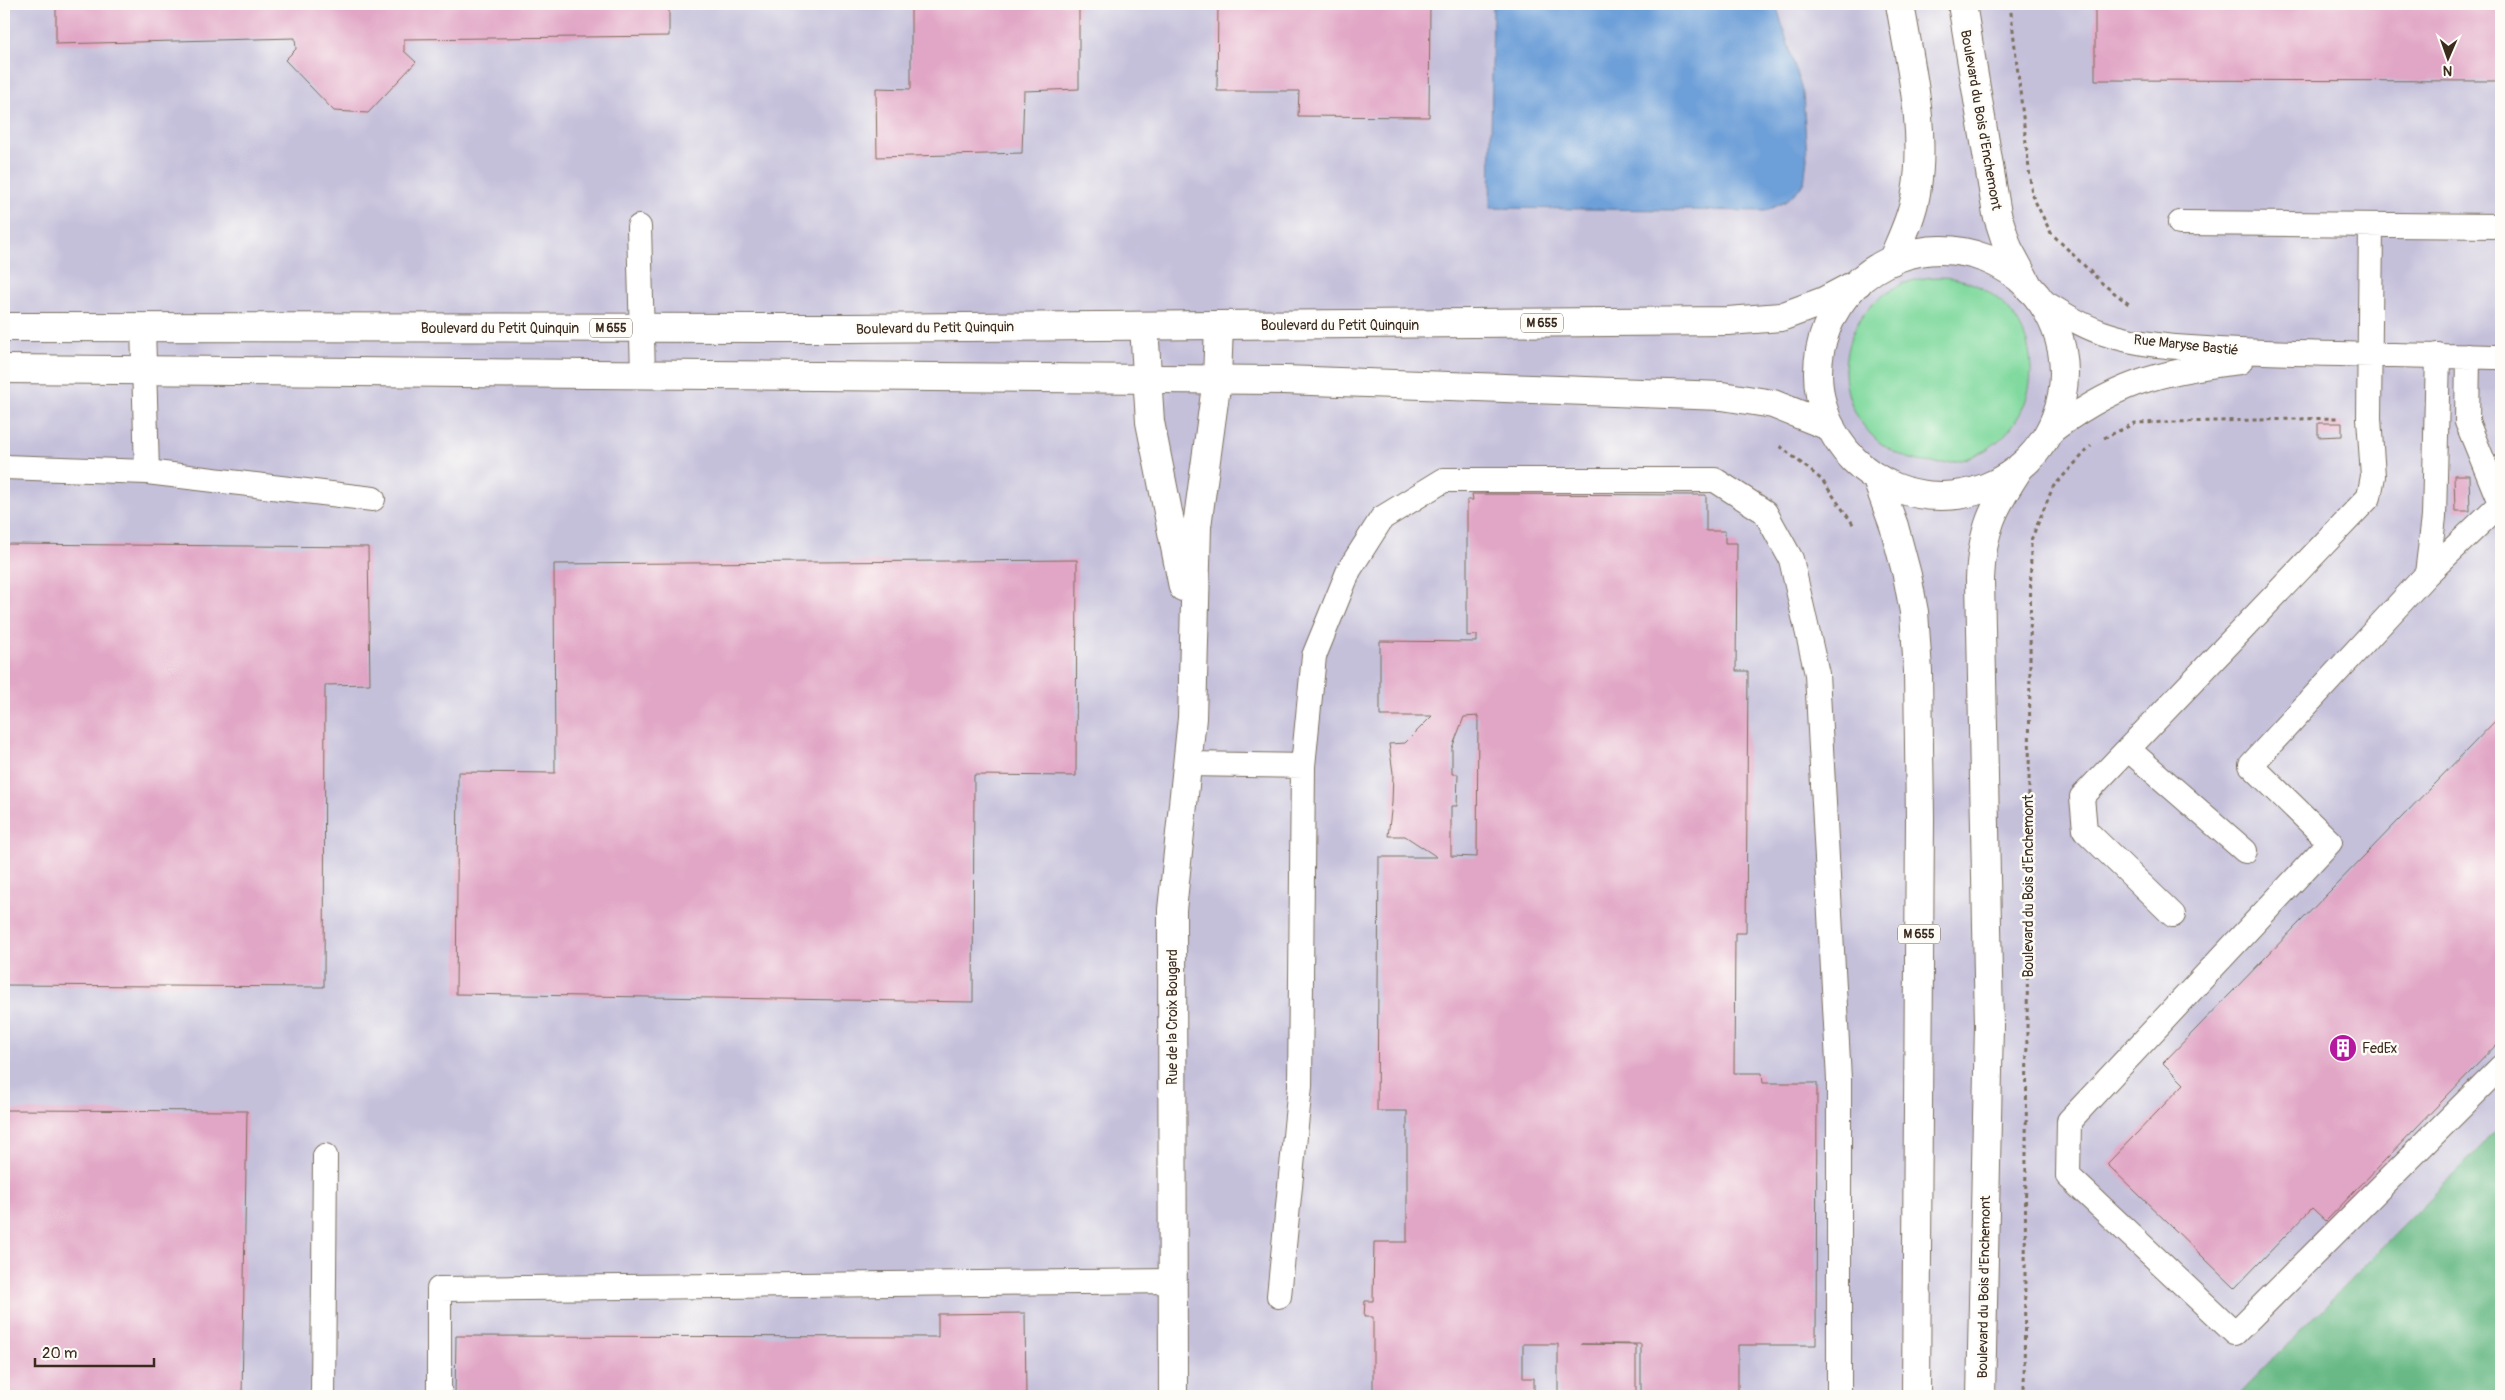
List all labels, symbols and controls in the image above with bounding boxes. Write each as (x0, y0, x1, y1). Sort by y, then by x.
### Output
street label: Boulevard du Bois d'Enchemont (1957, 28, 2005, 212)
north arrow (2422, 32, 2472, 82)
text: N (2443, 62, 2453, 79)
road number: M 655 (1521, 314, 1563, 332)
street label: Boulevard du Petit Quinquin (1261, 317, 1419, 334)
road number: M 655 (590, 318, 632, 338)
street label: Boulevard du Petit Quinquin (856, 318, 1014, 338)
street label: Boulevard du Petit Quinquin (421, 320, 579, 337)
street label: Rue Maryse Bastié (2133, 331, 2239, 359)
street label: Boulevard du Bois d'Enchemont (2020, 794, 2037, 977)
road number: M 655 (1898, 924, 1940, 944)
street label: Rue de la Croix Bougard (1164, 949, 1181, 1085)
building icon: FedEx (2328, 1033, 2358, 1063)
place label: FedEx (2362, 1040, 2397, 1057)
street label: Boulevard du Bois d'Enchemont (1974, 1195, 1994, 1379)
scale bar (35, 1335, 154, 1367)
text: 20 m (42, 1344, 77, 1363)

